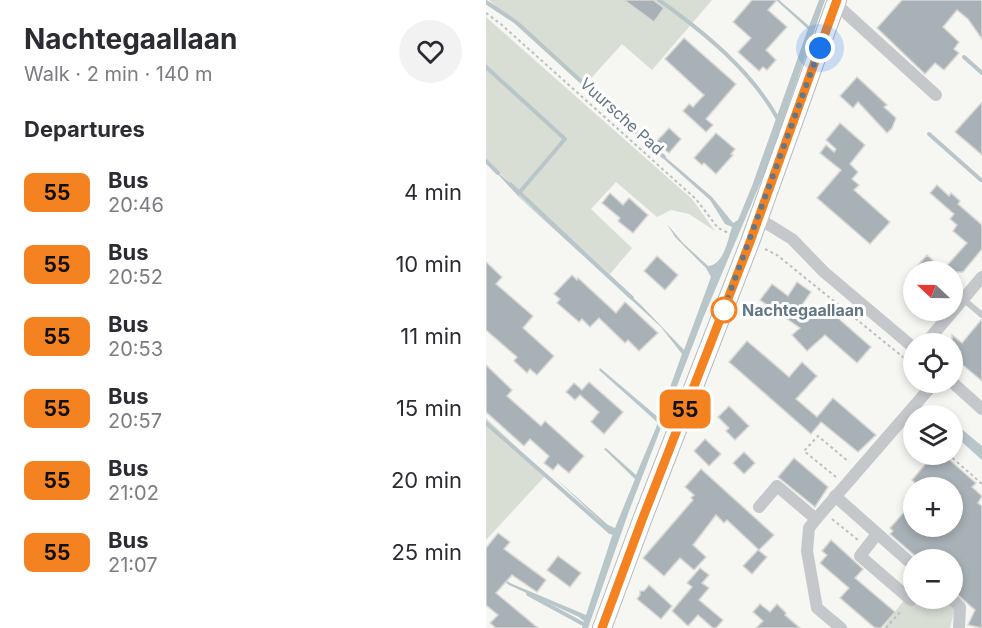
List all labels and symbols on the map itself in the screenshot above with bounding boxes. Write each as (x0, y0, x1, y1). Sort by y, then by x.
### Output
your location (805, 33, 835, 63)
street label: Vuursche Pad (576, 73, 668, 159)
north arrow (903, 261, 963, 321)
marker: Nachtegaallaan (711, 297, 737, 323)
place label: Nachtegaallaan (742, 300, 864, 320)
line badge: 55 (658, 390, 712, 428)

